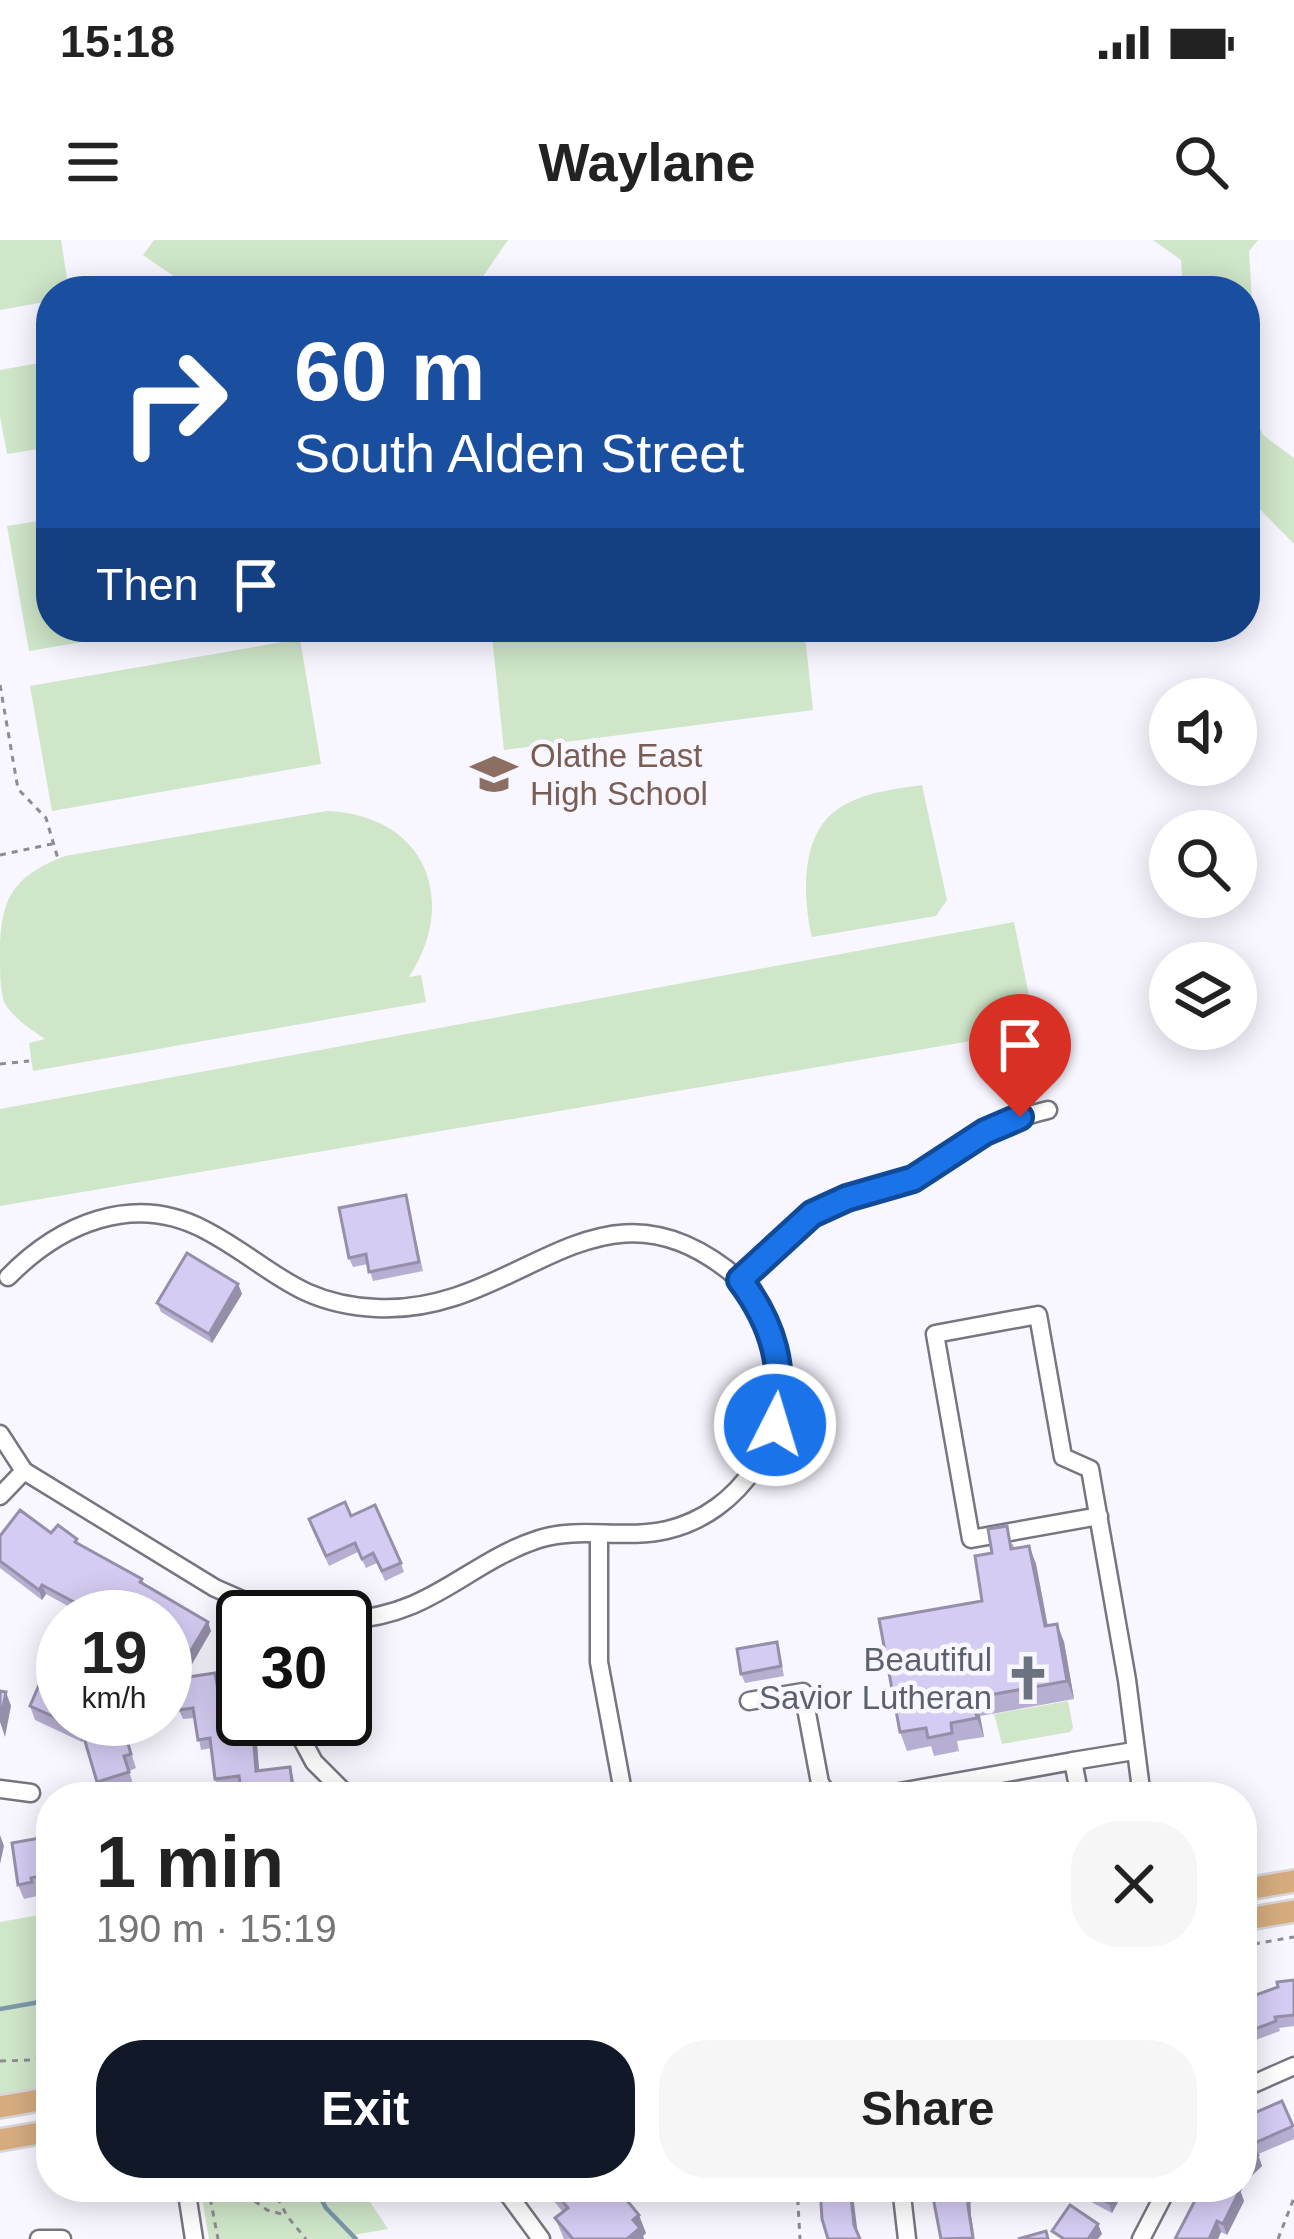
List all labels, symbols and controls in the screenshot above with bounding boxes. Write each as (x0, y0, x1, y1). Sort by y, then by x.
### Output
text: 15:18 (60, 16, 175, 67)
icon: menu (60, 129, 126, 195)
icon: search (1168, 129, 1234, 195)
text: Waylane (538, 132, 756, 192)
icon: right (96, 324, 252, 480)
text: 60 m (294, 324, 485, 418)
text: South Alden Street (294, 423, 744, 483)
icon: arrive (223, 552, 289, 618)
text: Then (96, 559, 199, 610)
map controls (1149, 678, 1257, 1050)
button: sound (1149, 678, 1257, 786)
place label: Olathe East High School (530, 737, 708, 812)
school or university icon: Olathe East High School (469, 749, 519, 799)
button: search (1149, 810, 1257, 918)
button: layers (1149, 942, 1257, 1050)
pin (969, 994, 1071, 1117)
icon: arrive (987, 1012, 1053, 1078)
position arrow (712, 1362, 838, 1488)
speed limit sign: 30 (216, 1590, 372, 1746)
text: 19 (81, 1619, 147, 1686)
place label: Beautiful Savior Lutheran (759, 1641, 992, 1716)
church icon: Beautiful Savior Lutheran (1003, 1653, 1053, 1703)
text: km/h (81, 1681, 147, 1714)
button: close (1071, 1821, 1197, 1947)
text: 1 min (96, 1822, 284, 1902)
text: 190 m · 15:19 (96, 1907, 337, 1950)
button: Exit (96, 2040, 635, 2178)
button: Share (659, 2040, 1197, 2178)

